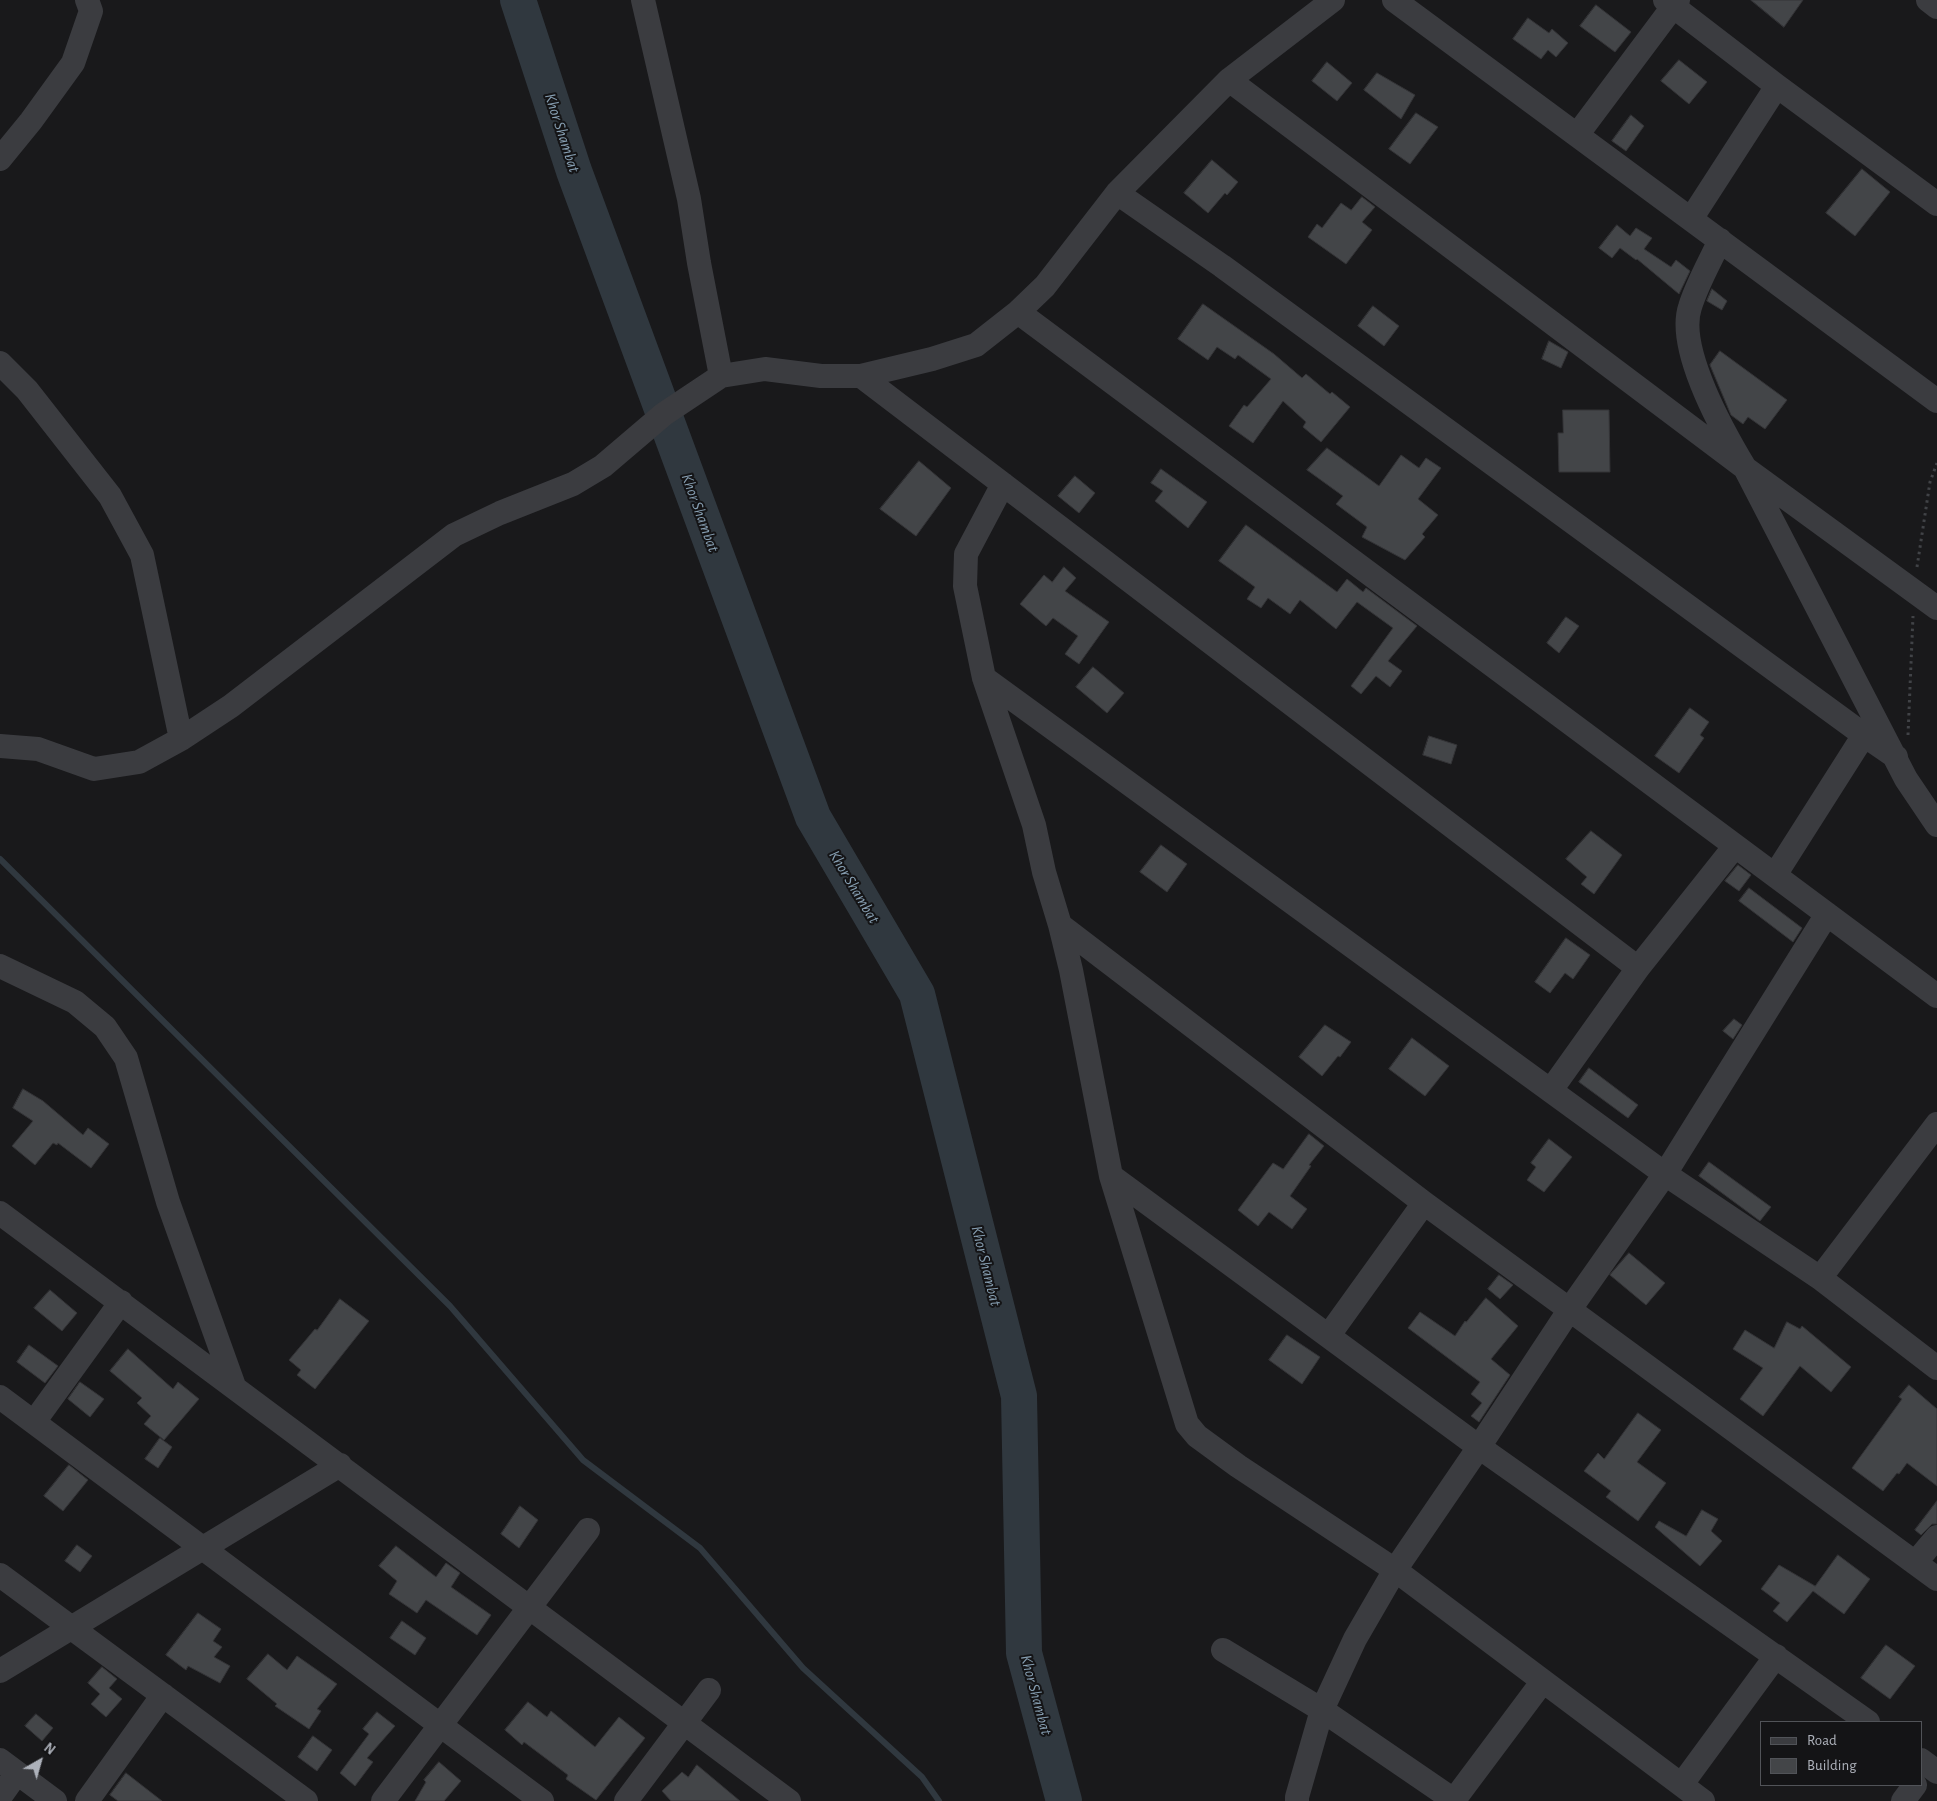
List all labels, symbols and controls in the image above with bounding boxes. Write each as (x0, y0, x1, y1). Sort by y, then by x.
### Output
water label: Khor Shambat (540, 91, 584, 175)
water label: Khor Shambat (677, 471, 723, 555)
water label: Khor Shambat (825, 847, 883, 927)
water label: Khor Shambat (967, 1224, 1005, 1308)
water label: Khor Shambat (1016, 1653, 1056, 1737)
legend (1760, 1721, 1922, 1786)
text: Road (1807, 1733, 1837, 1748)
north arrow (15, 1736, 65, 1786)
text: N (41, 1741, 57, 1758)
text: Building (1807, 1758, 1857, 1773)

